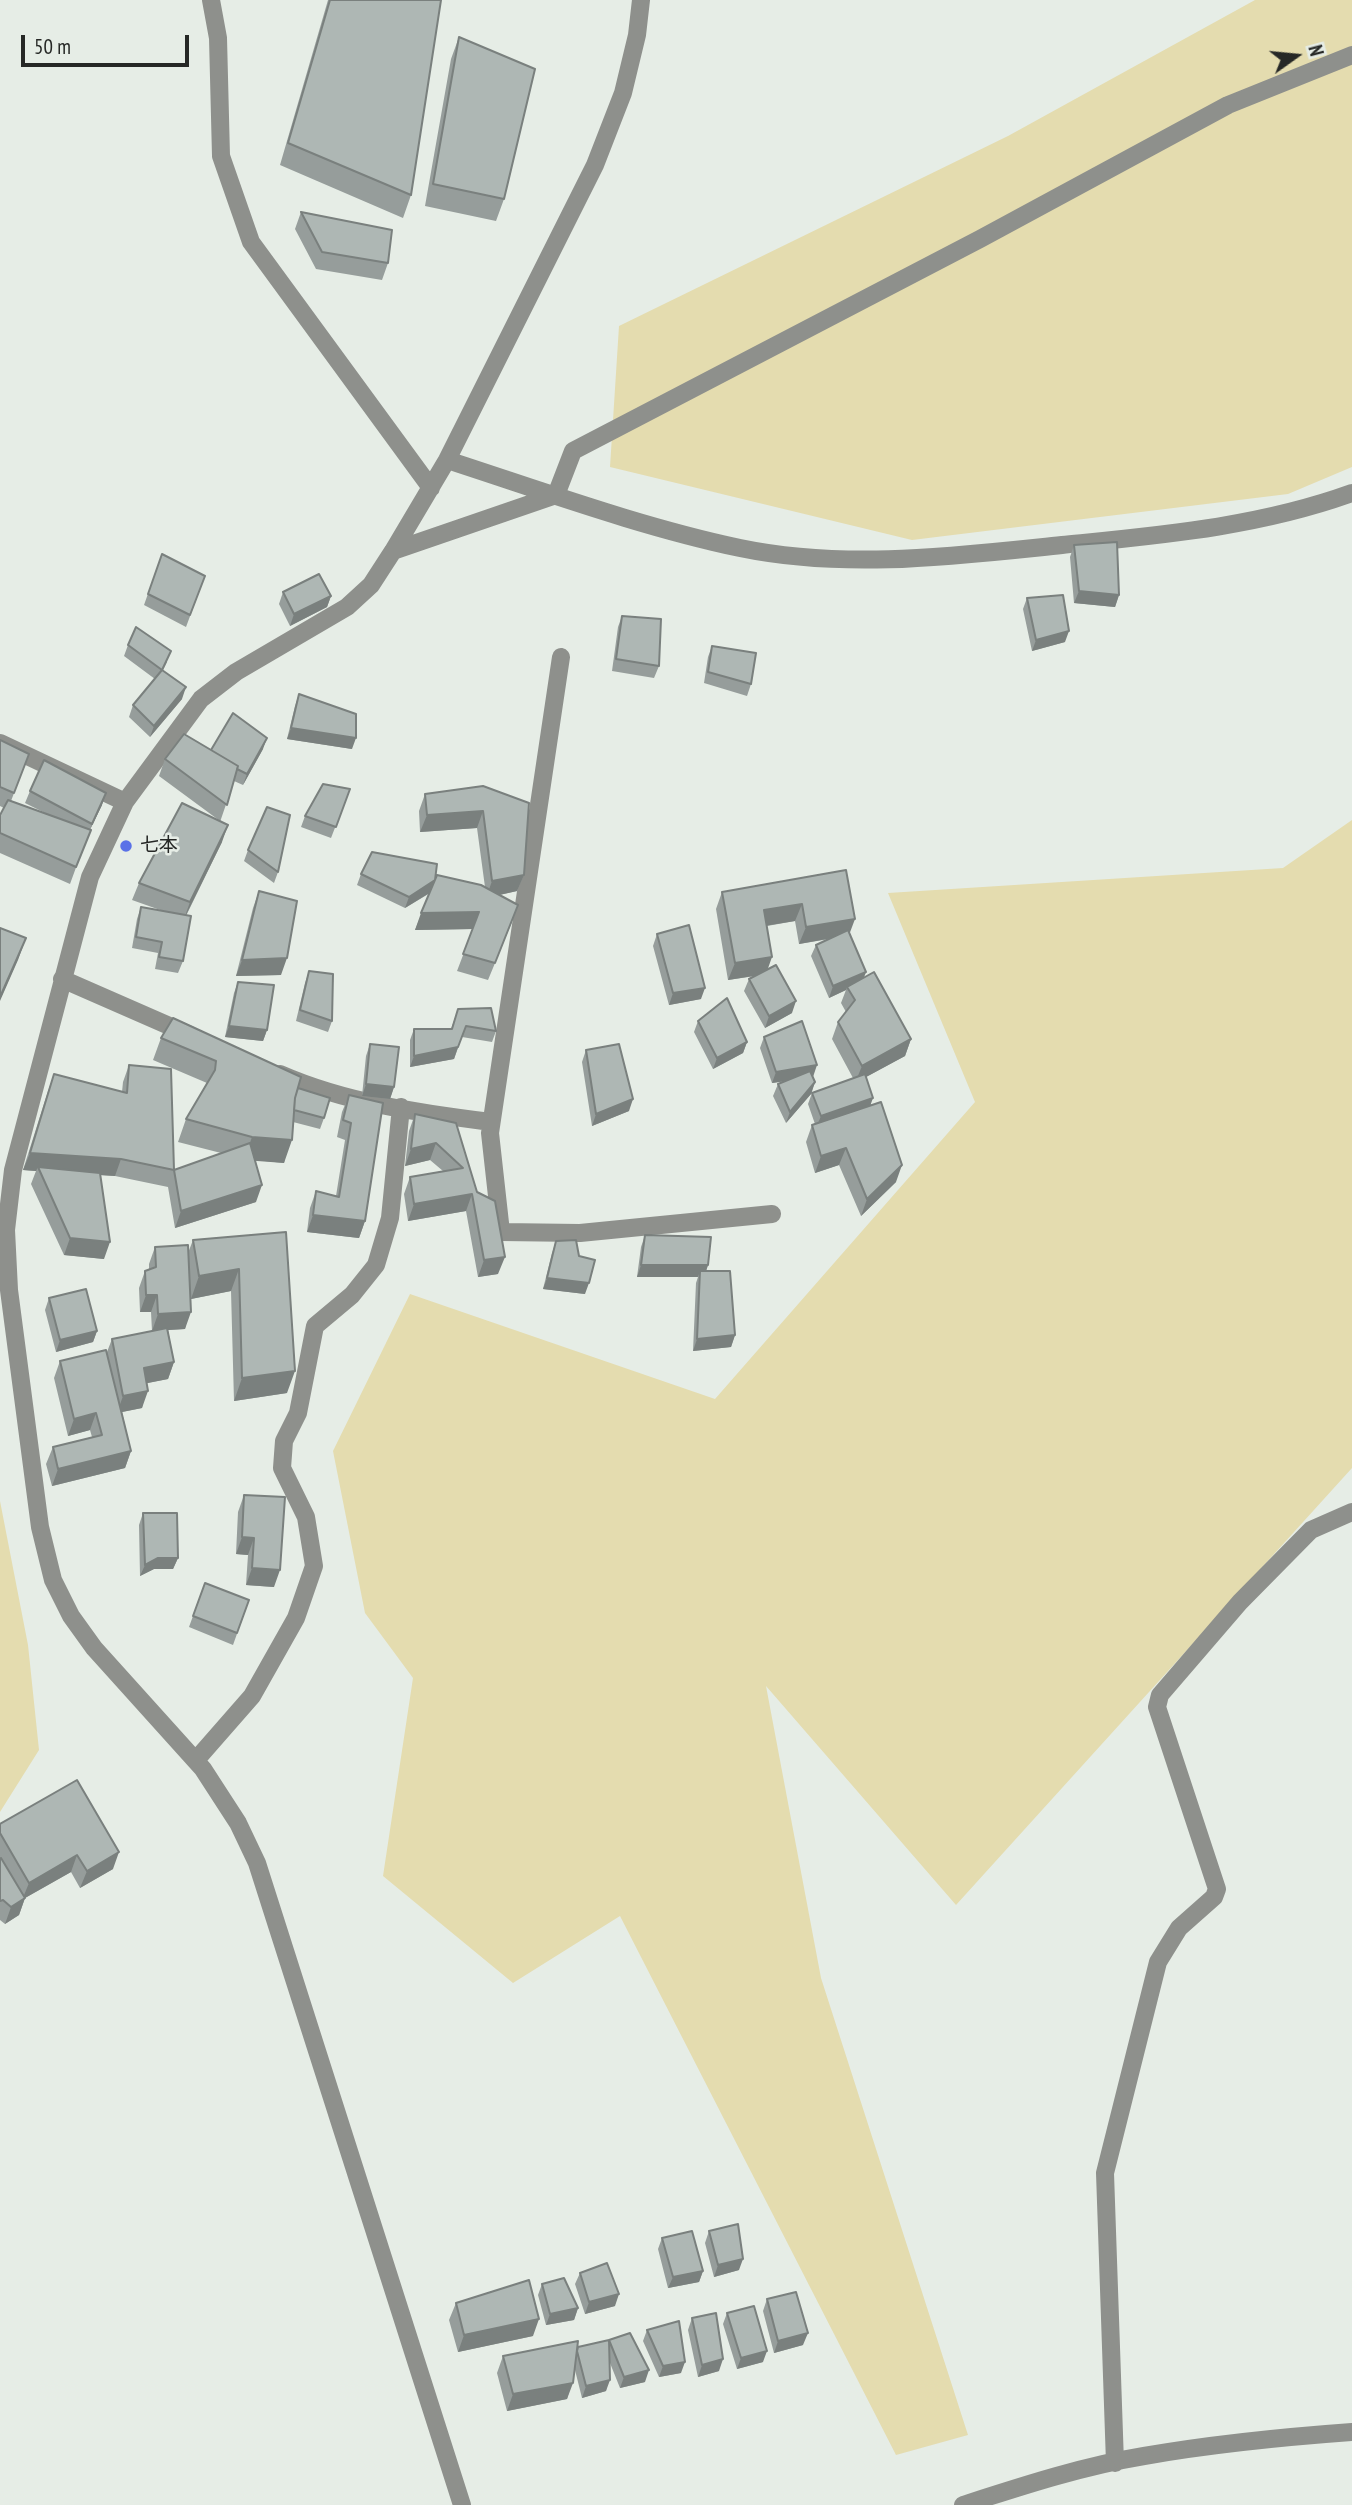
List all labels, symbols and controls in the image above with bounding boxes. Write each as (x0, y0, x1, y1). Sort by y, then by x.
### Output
scale bar (24, 21, 192, 65)
north arrow (1261, 21, 1331, 91)
text: 50 m (34, 33, 71, 60)
text: N (1303, 42, 1329, 59)
place label: 七本 (140, 835, 178, 857)
marker: 七本 (118, 838, 134, 854)

